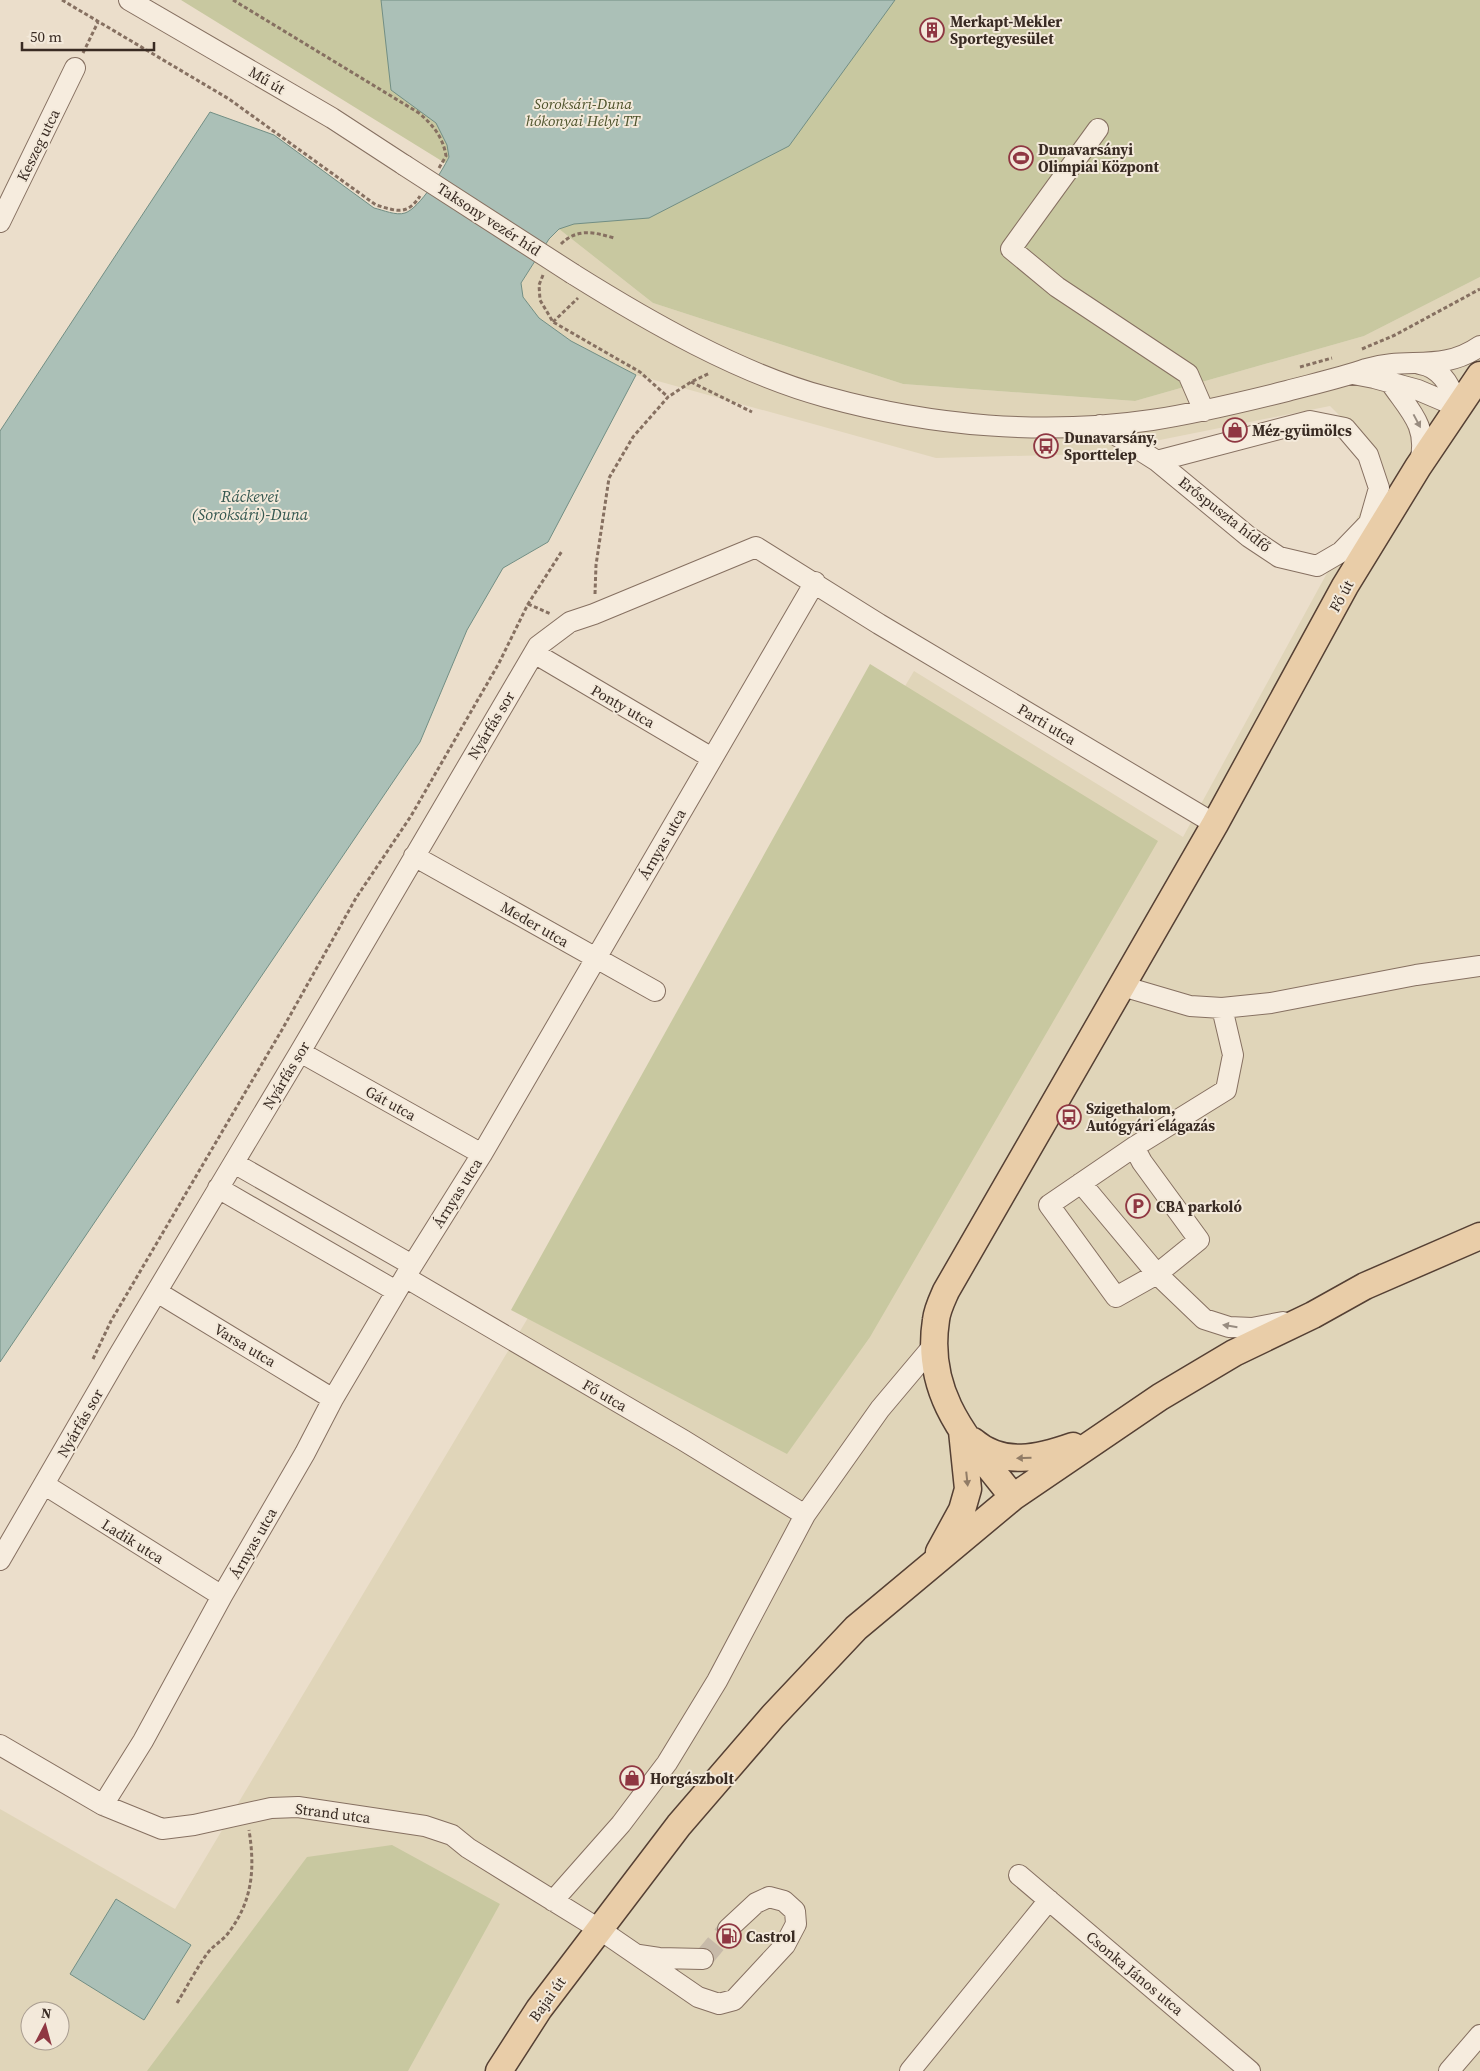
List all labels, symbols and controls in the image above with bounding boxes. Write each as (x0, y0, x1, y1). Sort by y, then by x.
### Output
place label: Merkapt-Mekler Sportegyesület (950, 11, 1062, 49)
building icon: Merkapt-Mekler Sportegyesület (919, 17, 945, 43)
scale bar (22, 20, 155, 52)
text: 50 m (30, 26, 62, 47)
street label: Mű út (245, 61, 289, 99)
park label: Soroksári-Duna hókonyai Helyi TT (526, 93, 642, 131)
street label: Keszeg utca (11, 105, 65, 185)
place label: Dunavarsányi Olimpiai Központ (1038, 139, 1159, 177)
sports icon: Dunavarsányi Olimpiai Központ (1008, 145, 1034, 171)
street label: Taksony vezér híd (433, 178, 545, 261)
one-way arrow (1412, 414, 1421, 428)
shop icon: Méz-gyümölcs (1222, 417, 1248, 443)
place label: Méz-gyümölcs (1252, 420, 1352, 441)
place label: Dunavarsány, Sporttelep (1064, 427, 1157, 465)
bus stop icon: Dunavarsány, Sporttelep (1033, 433, 1059, 459)
street label: Erőspuszta hídfő (1174, 471, 1276, 557)
water label: Ráckevei (Soroksári)-Duna (192, 485, 309, 525)
street label: Fő út (1324, 576, 1358, 616)
street label: Ponty utca (587, 679, 659, 733)
street label: Nyárfás sor (462, 686, 520, 763)
street label: Parti utca (1014, 698, 1080, 750)
street label: Árnyas utca (633, 804, 691, 883)
street label: Meder utca (497, 896, 573, 952)
street label: Nyárfás sor (257, 1036, 315, 1113)
street label: Gát utca (362, 1081, 420, 1126)
place label: Szigethalom, Autógyári elágazás (1086, 1098, 1215, 1136)
bus stop icon: Szigethalom, Autógyári elágazás (1056, 1104, 1082, 1130)
street label: Árnyas utca (427, 1154, 487, 1232)
parking icon: CBA parkoló (1125, 1193, 1151, 1219)
place label: CBA parkoló (1156, 1196, 1242, 1217)
street label: Varsa utca (210, 1318, 280, 1372)
one-way arrow (1222, 1322, 1238, 1330)
street label: Fő utca (579, 1374, 632, 1416)
street label: Nyárfás sor (52, 1384, 108, 1461)
one-way arrow (1016, 1454, 1032, 1462)
one-way arrow (963, 1471, 971, 1487)
street label: Árnyas utca (224, 1503, 282, 1582)
street label: Ladik utca (98, 1514, 168, 1569)
shop icon: Horgászbolt (619, 1765, 645, 1791)
place label: Horgászbolt (650, 1768, 734, 1789)
street label: Strand utca (294, 1798, 372, 1828)
fuel station icon: Castrol (716, 1923, 742, 1949)
place label: Castrol (746, 1926, 796, 1947)
street label: Csonka János utca (1082, 1926, 1188, 2020)
street label: Bajai út (524, 1972, 570, 2026)
north arrow (20, 2001, 70, 2051)
text: N (40, 2003, 52, 2024)

